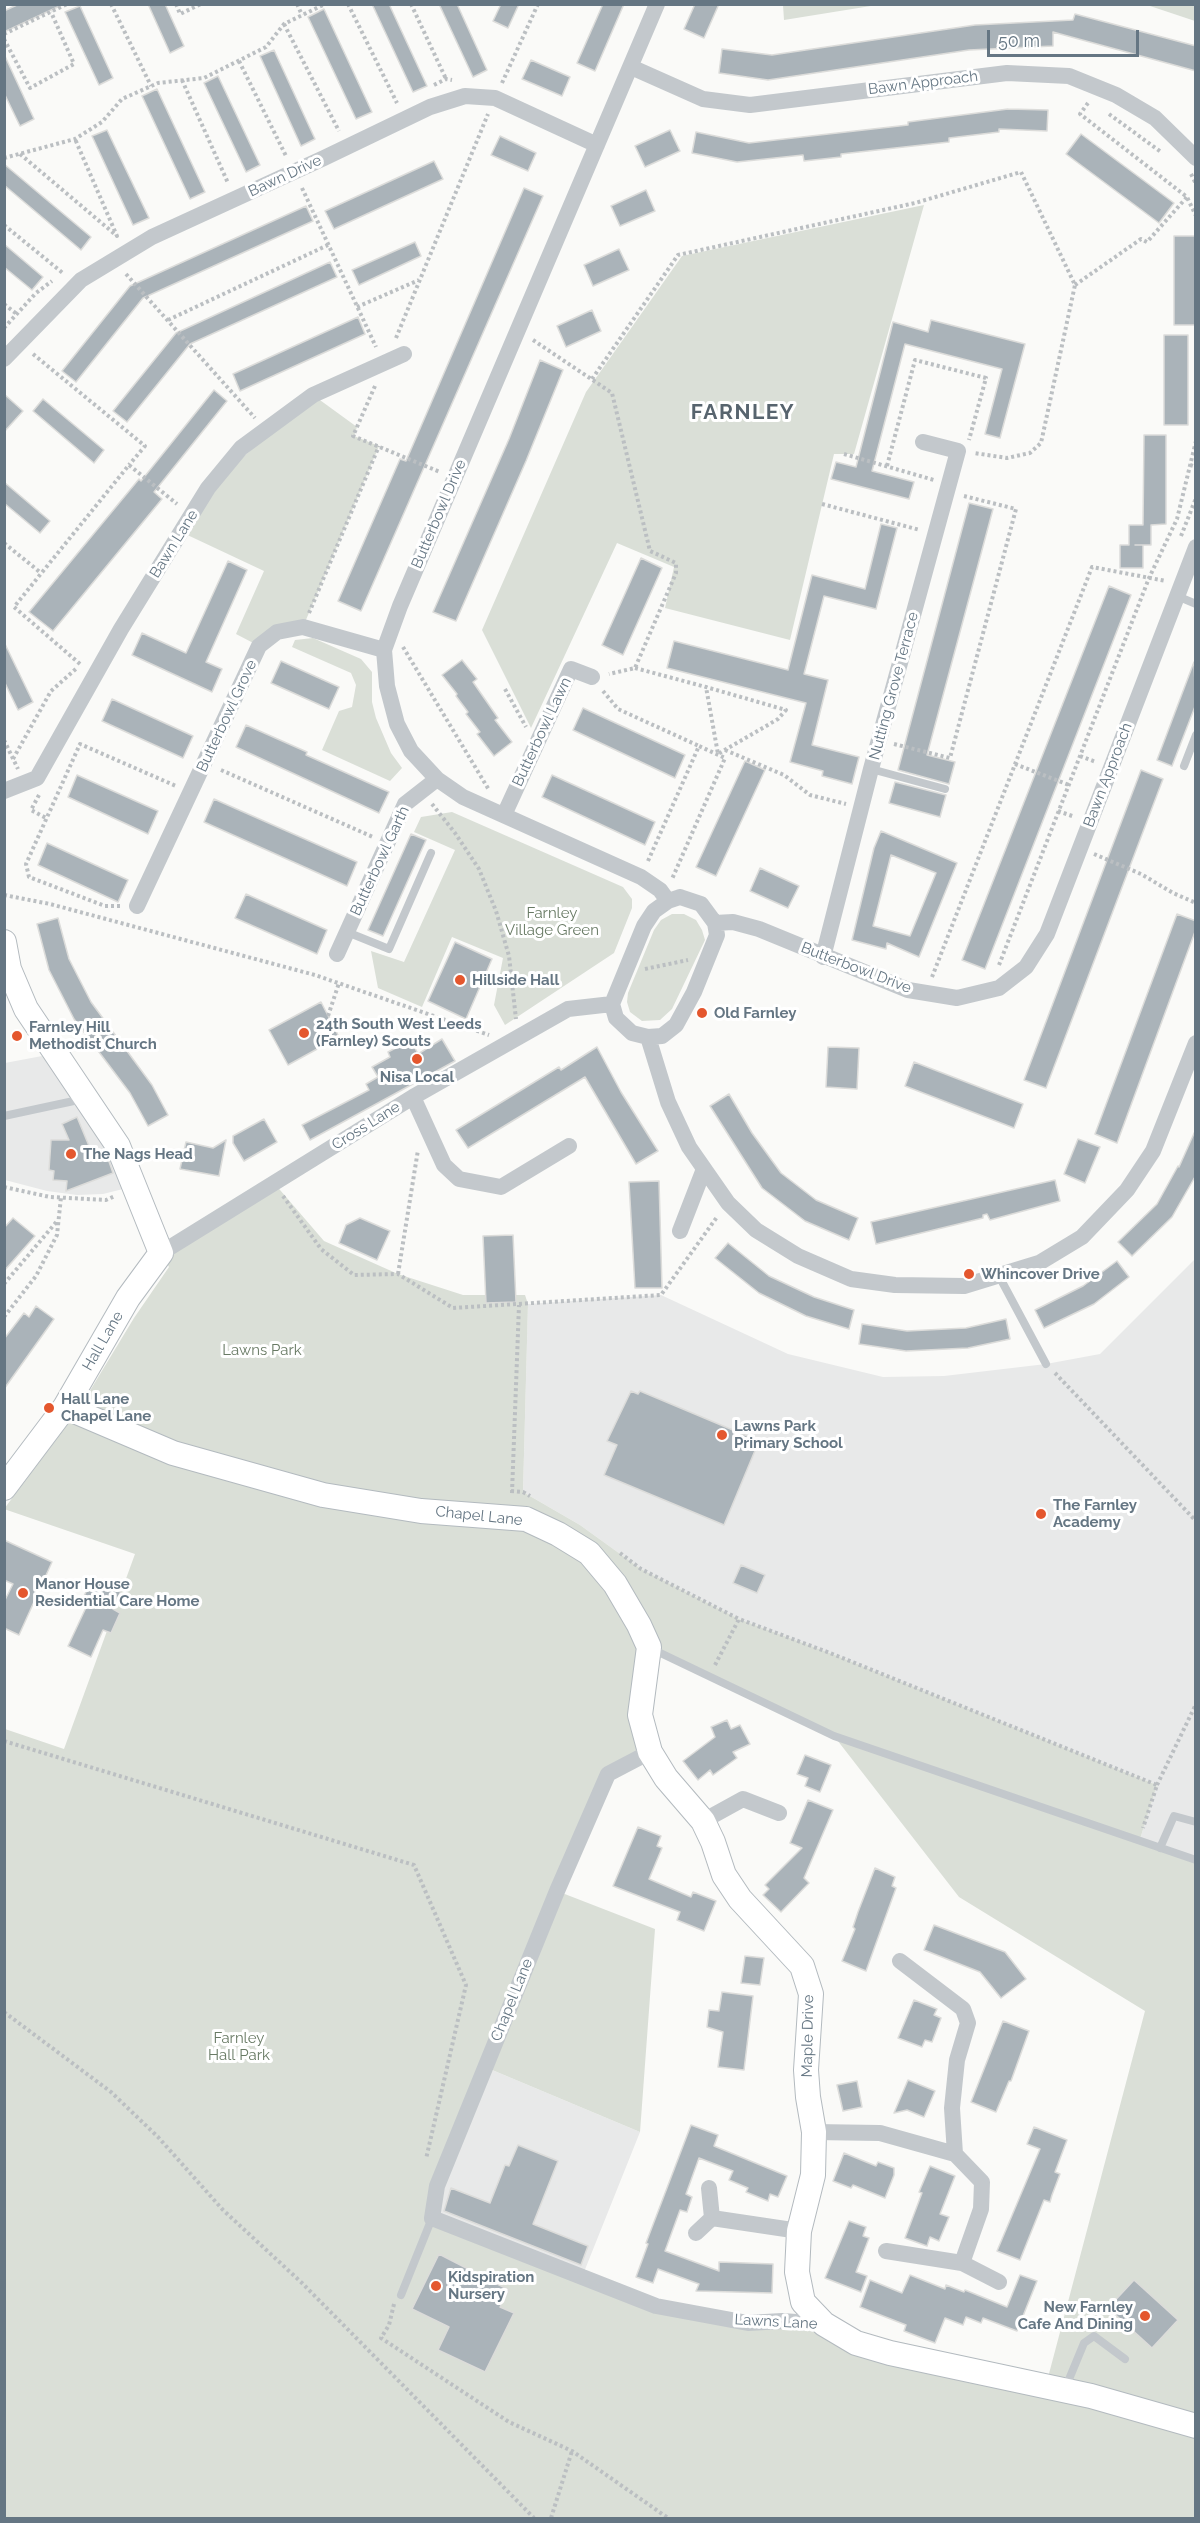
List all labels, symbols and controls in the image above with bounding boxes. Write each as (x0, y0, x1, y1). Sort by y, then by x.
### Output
scale bar (990, 18, 1142, 56)
text: 50 m (998, 30, 1040, 51)
street label: Bawn Approach (867, 67, 979, 99)
street label: Bawn Drive (246, 151, 324, 201)
district label: FARNLEY (691, 400, 795, 426)
street label: Butterbowl Drive (408, 457, 470, 571)
street label: Bawn Lane (146, 507, 202, 581)
street label: Nutting Grove Terrace (866, 610, 922, 762)
street label: Butterbowl Grove (193, 657, 261, 775)
street label: Butterbowl Lawn (509, 674, 575, 790)
street label: Bawn Approach (1080, 720, 1136, 830)
street label: Butterbowl Garth (347, 803, 413, 919)
park label: Farnley Village Green (505, 904, 599, 939)
street label: Butterbowl Drive (798, 939, 914, 997)
place label: Hillside Hall (472, 971, 559, 989)
marker: Hillside Hall (453, 973, 467, 987)
place label: Old Farnley (714, 1004, 797, 1022)
marker: Old Farnley (695, 1006, 709, 1020)
place label: 24th South West Leeds (Farnley) Scouts (316, 1015, 482, 1050)
place label: Farnley Hill Methodist Church (29, 1018, 157, 1053)
marker: 24th South West Leeds (Farnley) Scouts (297, 1026, 311, 1040)
marker: Farnley Hill Methodist Church (10, 1029, 24, 1043)
marker: Nisa Local (410, 1052, 424, 1066)
place label: Nisa Local (380, 1068, 454, 1086)
street label: Cross Lane (329, 1098, 403, 1154)
place label: The Nags Head (83, 1145, 193, 1163)
marker: The Nags Head (64, 1147, 78, 1161)
place label: Whincover Drive (981, 1265, 1100, 1283)
marker: Whincover Drive (962, 1267, 976, 1281)
street label: Hall Lane (79, 1308, 127, 1374)
park label: Lawns Park (222, 1341, 302, 1359)
place label: Hall Lane Chapel Lane (61, 1390, 151, 1425)
marker: Hall Lane Chapel Lane (42, 1401, 56, 1415)
place label: Lawns Park Primary School (734, 1417, 843, 1452)
marker: Lawns Park Primary School (715, 1428, 729, 1442)
place label: The Farnley Academy (1053, 1496, 1137, 1531)
street label: Chapel Lane (434, 1502, 524, 1530)
marker: The Farnley Academy (1034, 1507, 1048, 1521)
place label: Manor House Residential Care Home (35, 1575, 199, 1610)
marker: Manor House Residential Care Home (16, 1586, 30, 1600)
street label: Chapel Lane (487, 1956, 537, 2044)
street label: Maple Drive (798, 1994, 818, 2078)
park label: Farnley Hall Park (208, 2029, 270, 2064)
place label: Kidspiration Nursery (448, 2268, 534, 2303)
marker: Kidspiration Nursery (429, 2279, 443, 2293)
place label: New Farnley Cafe And Dining (1018, 2298, 1133, 2333)
marker: New Farnley Cafe And Dining (1138, 2309, 1152, 2323)
street label: Lawns Lane (734, 2311, 818, 2333)

